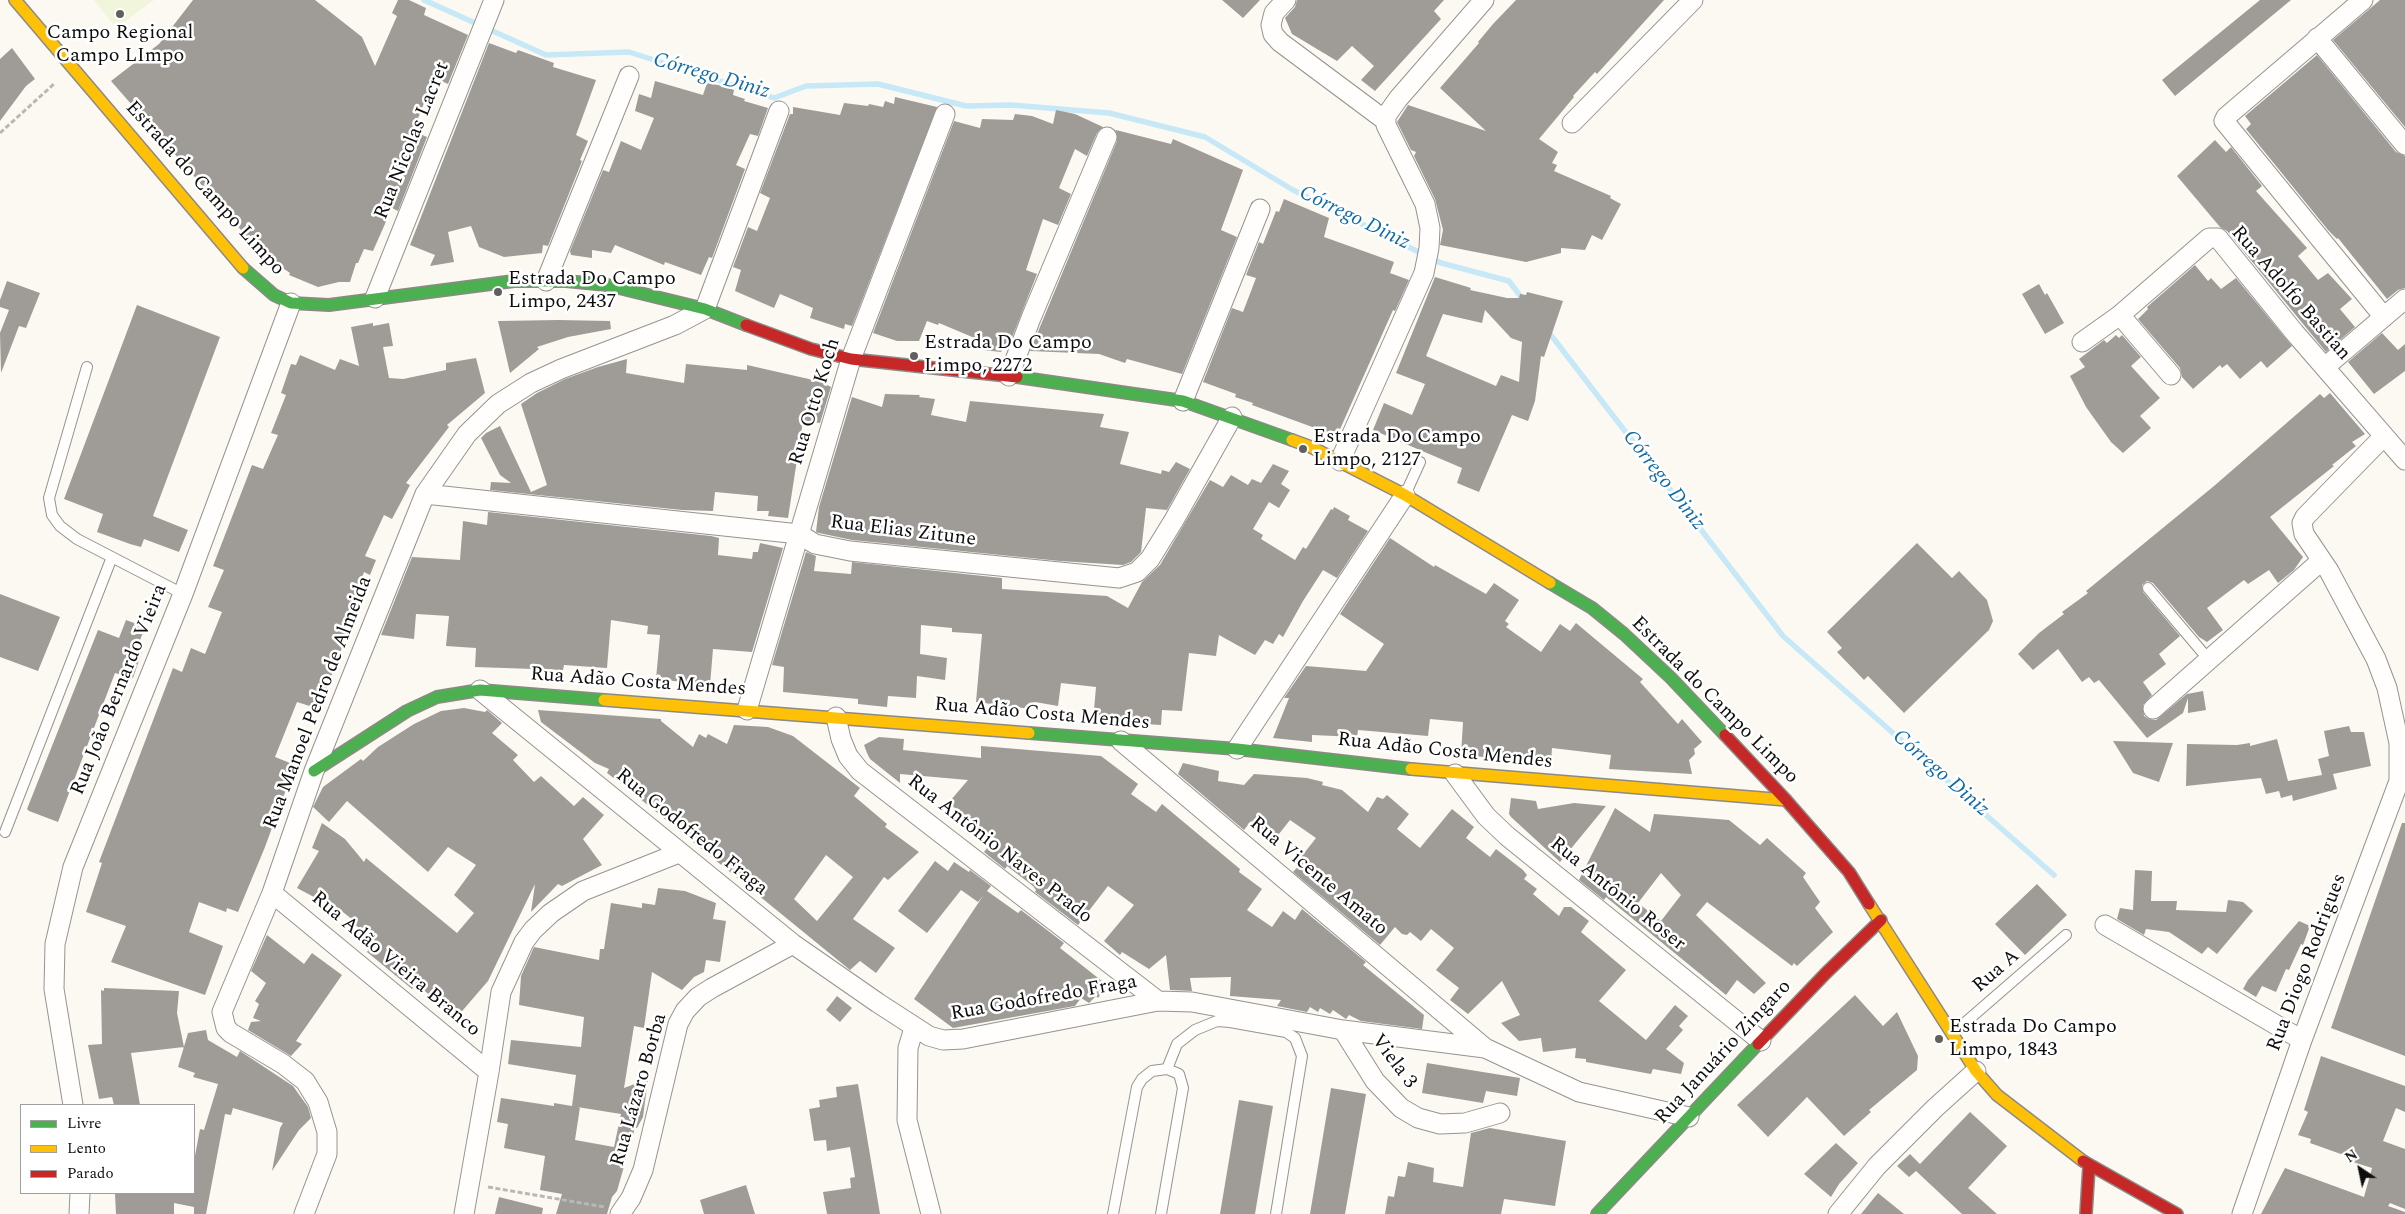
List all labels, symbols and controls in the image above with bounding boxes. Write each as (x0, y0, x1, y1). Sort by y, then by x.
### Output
marker: Campo Regional Campo LImpo (114, 8, 126, 20)
place label: Campo Regional Campo LImpo (47, 22, 193, 69)
water label: Córrego Diniz (650, 48, 772, 106)
street label: Rua Nicolas Lacret (370, 59, 456, 223)
street label: Estrada do Campo Limpo (119, 97, 289, 281)
water label: Córrego Diniz (1295, 181, 1413, 257)
street label: Rua Adolfo Bastian (2225, 222, 2355, 366)
place label: Estrada Do Campo Limpo, 2437 (508, 268, 676, 315)
marker: Estrada Do Campo Limpo, 2437 (492, 286, 504, 298)
place label: Estrada Do Campo Limpo, 2272 (924, 332, 1092, 379)
street label: Rua Otto Koch (785, 336, 847, 468)
marker: Estrada Do Campo Limpo, 2272 (908, 350, 920, 362)
place label: Estrada Do Campo Limpo, 2127 (1313, 426, 1481, 473)
water label: Córrego Diniz (1616, 426, 1710, 536)
marker: Estrada Do Campo Limpo, 2127 (1297, 443, 1309, 455)
street label: Rua Elias Zitune (829, 511, 977, 553)
street label: Rua Manoel Pedro de Almeida (260, 573, 378, 833)
street label: Rua João Bernardo Vieira (67, 581, 173, 799)
street label: Estrada do Campo Limpo (1625, 612, 1803, 790)
street label: Rua Adão Costa Mendes (529, 663, 747, 703)
street label: Rua Adão Costa Mendes (933, 694, 1151, 736)
water label: Córrego Diniz (1886, 725, 1994, 823)
street label: Rua Adão Costa Mendes (1336, 729, 1554, 775)
street label: Rua Godofredo Fraga (610, 764, 772, 902)
street label: Rua Antônio Naves Prado (902, 770, 1096, 930)
street label: Rua Vicente Amato (1244, 812, 1392, 942)
street label: Rua Antônio Roser (1544, 833, 1690, 957)
street label: Rua Diogo Rodrigues (2263, 871, 2353, 1055)
street label: Rua Adão Vieira Branco (305, 887, 485, 1043)
street label: Rua A (1969, 945, 2025, 999)
street label: Rua Godofredo Fraga (949, 971, 1139, 1027)
street label: Rua Januário Zingaro (1651, 976, 1797, 1130)
street label: Rua Lázaro Borba (607, 1011, 673, 1169)
place label: Estrada Do Campo Limpo, 1843 (1949, 1016, 2117, 1063)
street label: Viela 3 (1365, 1030, 1421, 1094)
marker: Estrada Do Campo Limpo, 1843 (1933, 1033, 1945, 1045)
legend (20, 1104, 195, 1194)
text: Livre (67, 1112, 102, 1135)
text: Lento (67, 1137, 106, 1160)
north arrow (2335, 1144, 2385, 1194)
text: N (2341, 1144, 2362, 1168)
text: Parado (67, 1162, 114, 1185)

